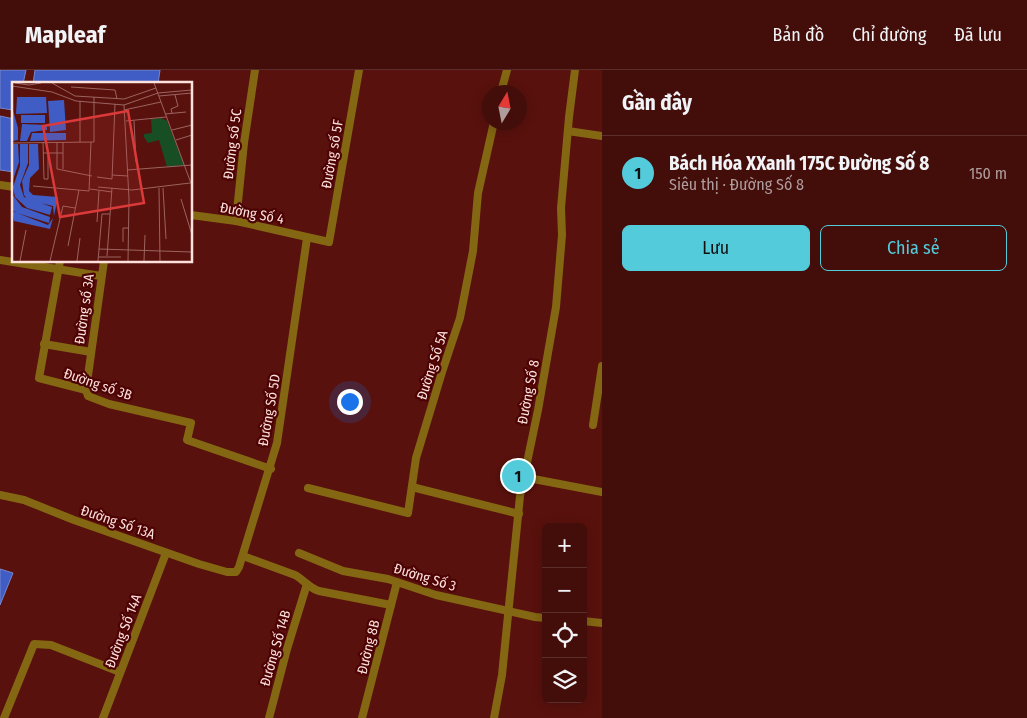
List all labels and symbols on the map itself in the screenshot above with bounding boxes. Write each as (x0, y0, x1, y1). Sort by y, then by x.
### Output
inset map (12, 82, 192, 262)
north arrow (482, 85, 527, 130)
street label: Đường số 5C (219, 108, 245, 180)
street label: Đường số 5F (317, 118, 347, 190)
street label: Đường Số 4 (218, 198, 286, 228)
street label: Đường số 3A (70, 272, 98, 345)
street label: Đường Số 5A (412, 327, 452, 402)
street label: Đường Số 8 (513, 358, 543, 426)
street label: Đường số 3B (61, 364, 135, 404)
street label: Đường Số 5D (254, 373, 284, 447)
your location (337, 389, 363, 415)
pin: 1 (502, 457, 534, 495)
street label: Đường Số 13A (79, 501, 158, 543)
street label: Đường Số 3 (392, 559, 458, 595)
street label: Đường Số 14A (101, 591, 146, 671)
street label: Đường Số 14B (256, 608, 295, 688)
street label: Đường 8B (354, 618, 383, 676)

